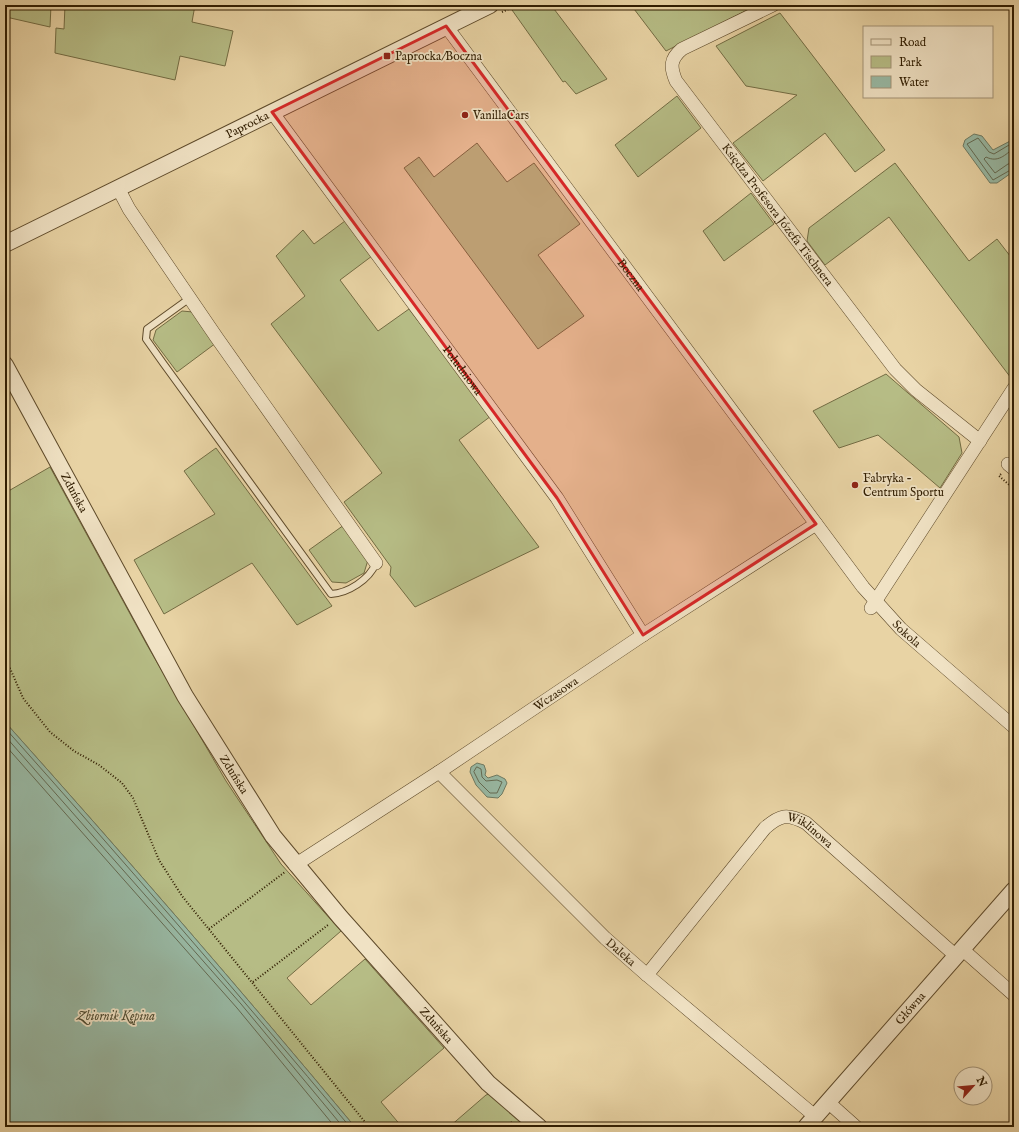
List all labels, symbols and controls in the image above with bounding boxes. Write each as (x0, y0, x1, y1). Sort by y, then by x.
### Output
legend (863, 26, 993, 98)
text: Road (899, 35, 927, 50)
place label: Paprocka/Boczna (395, 49, 483, 65)
marker: Paprocka/Boczna (382, 51, 392, 61)
text: Park (899, 55, 922, 70)
text: Water (899, 75, 930, 90)
street label: Paprocka (223, 107, 272, 142)
place label: VanillaCars (472, 108, 529, 123)
marker: VanillaCars (460, 110, 470, 120)
street label: Księdza Profesora Józefa Tischnera (719, 140, 837, 290)
street label: Boczna (614, 256, 648, 295)
street label: Południowa (439, 342, 486, 399)
street label: Zduńska (57, 470, 92, 516)
place label: Fabryka - Centrum Sportu (863, 471, 944, 501)
marker: Fabryka - Centrum Sportu (850, 480, 860, 490)
street label: Sokola (889, 617, 925, 651)
street label: Wczasowa (531, 673, 581, 714)
street label: Zduńska (216, 752, 252, 797)
street label: Wiklinowa (786, 809, 837, 852)
street label: Daleka (603, 935, 640, 970)
street label: Główna (892, 988, 929, 1028)
street label: Zduńska (416, 1004, 457, 1047)
water label: Zbiornik Kępina (76, 1008, 155, 1026)
north arrow (953, 1066, 993, 1106)
text: N (972, 1074, 990, 1090)

